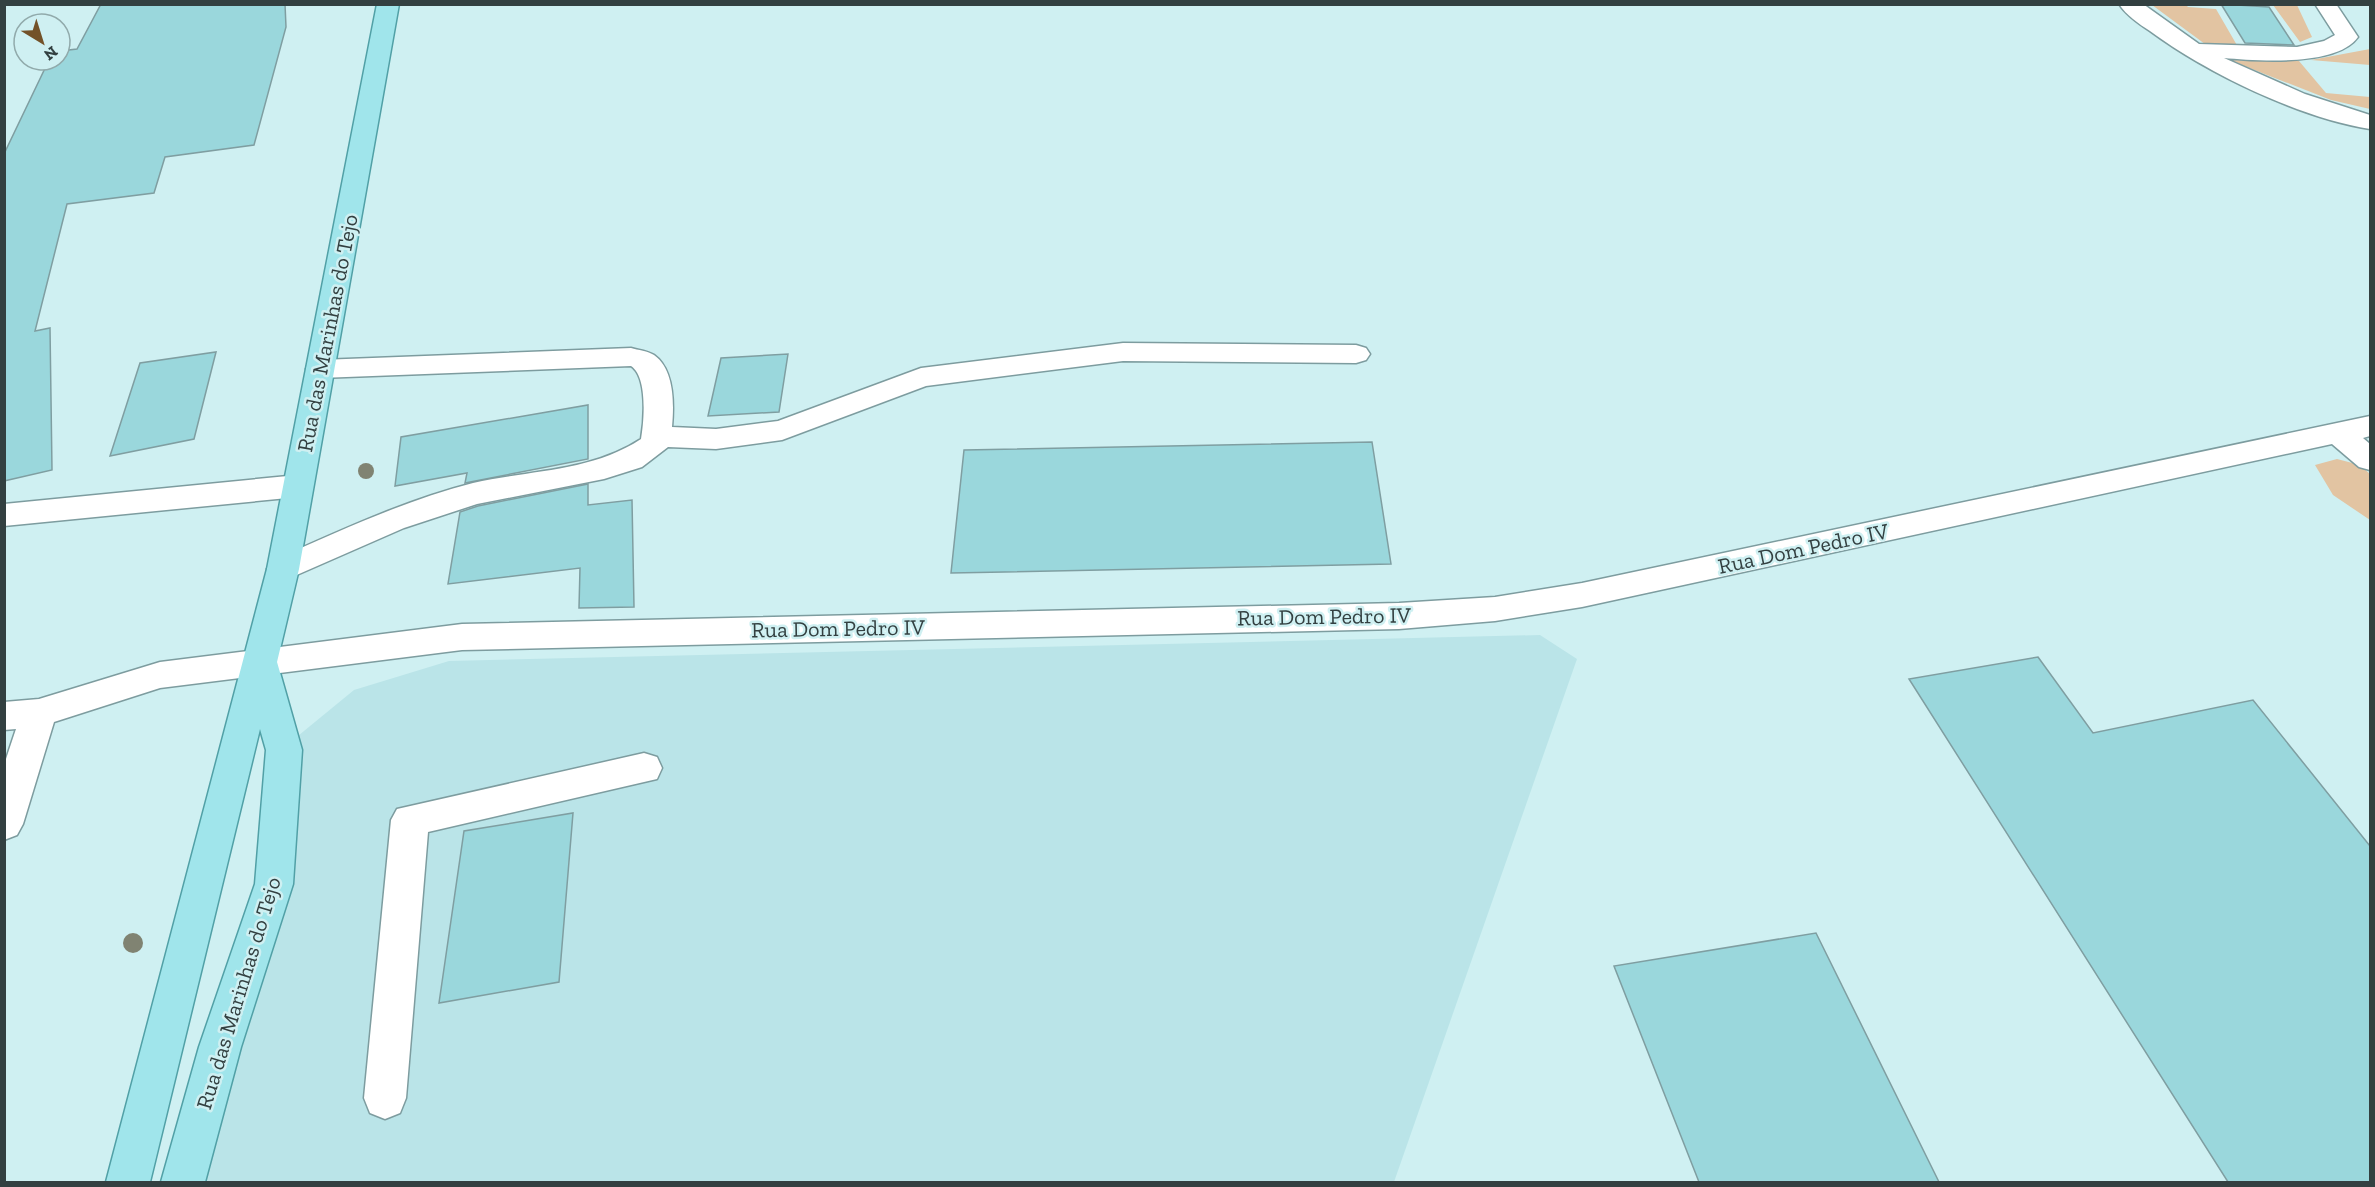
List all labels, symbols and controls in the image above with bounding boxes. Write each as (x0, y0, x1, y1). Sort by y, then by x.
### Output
north arrow (12, 12, 72, 72)
text: N (40, 42, 62, 65)
street label: Rua das Marinhas do Tejo (291, 212, 364, 454)
street label: Rua Dom Pedro IV (1715, 517, 1892, 580)
street label: Rua Dom Pedro IV (1237, 601, 1412, 632)
street label: Rua Dom Pedro IV (751, 613, 926, 644)
street label: Rua das Marinhas do Tejo (190, 874, 287, 1113)

